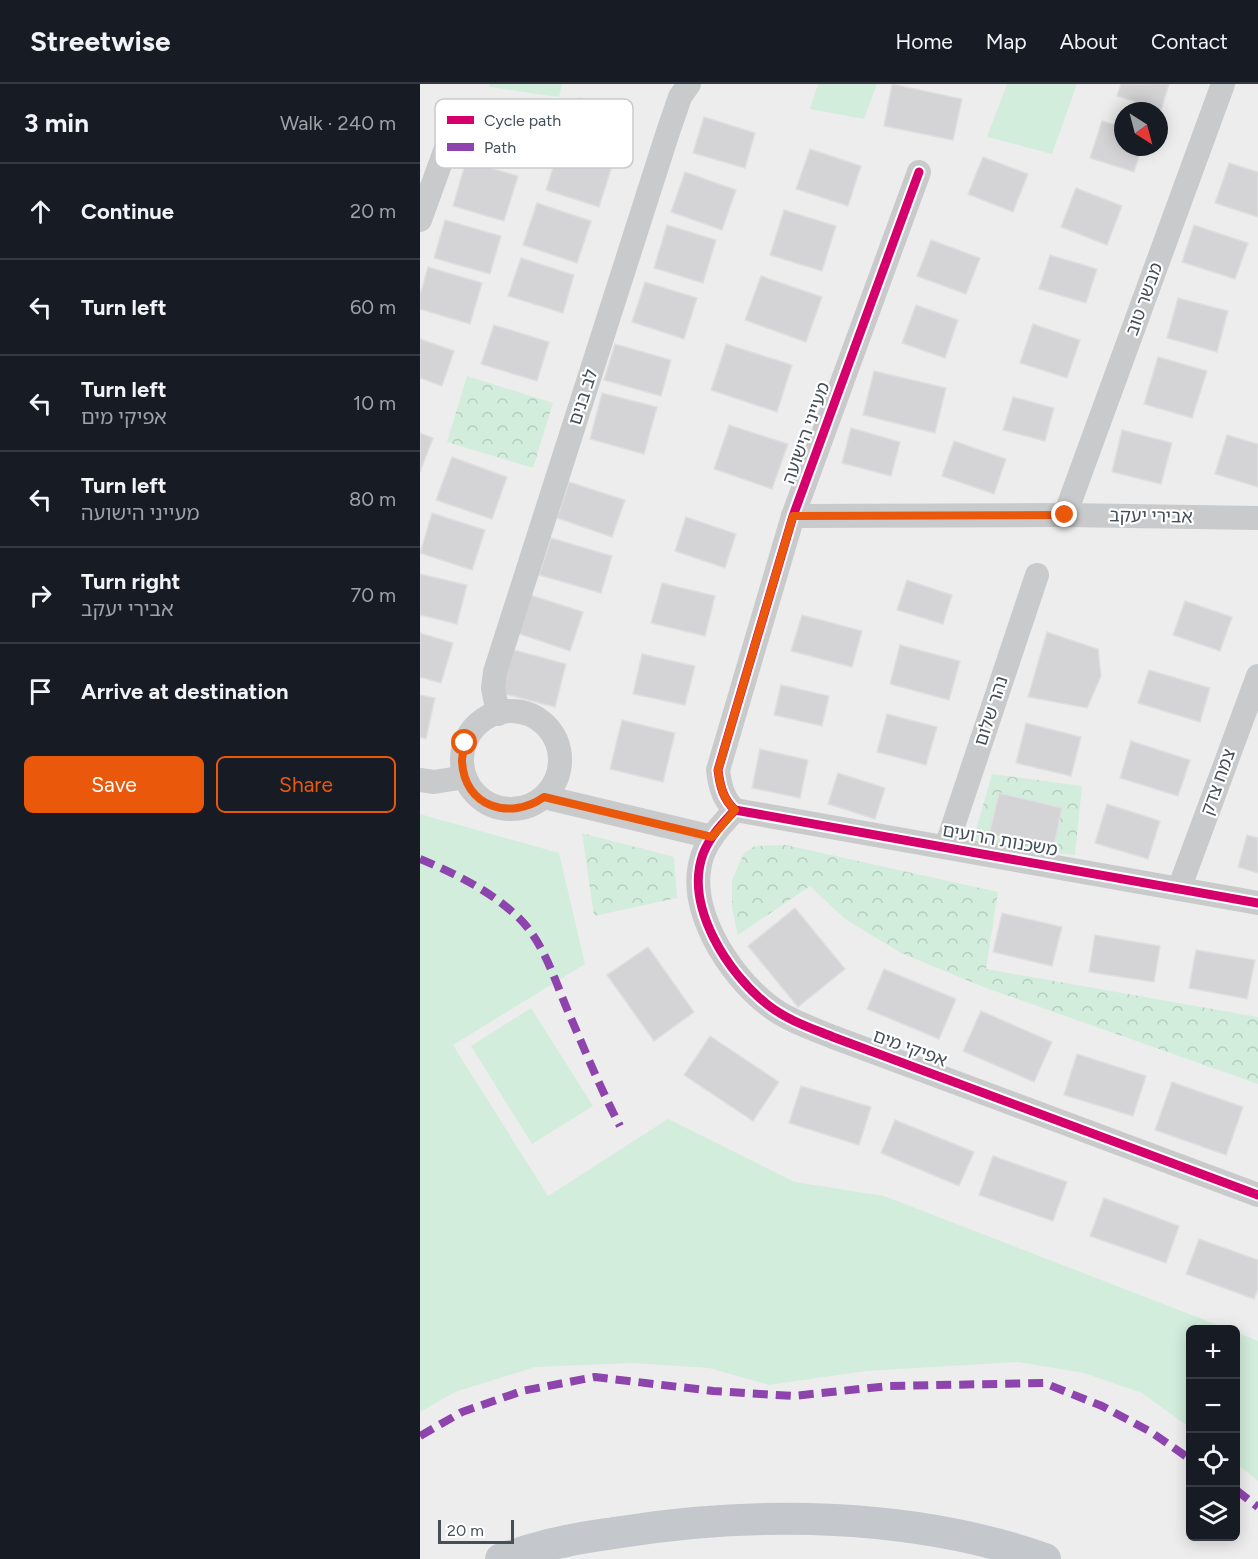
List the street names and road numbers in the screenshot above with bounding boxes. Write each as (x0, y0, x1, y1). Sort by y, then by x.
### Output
street label: מבשר טוב (1121, 259, 1167, 339)
street label: לב בנים (564, 366, 602, 428)
street label: מעייני הישועה (777, 379, 835, 487)
street label: אבירי יעקב (1109, 504, 1193, 528)
street label: נהר שלום (969, 673, 1013, 749)
street label: צמח צדק (1196, 746, 1240, 818)
street label: משכנות הרועים (941, 819, 1060, 861)
street label: אפיקי מים (870, 1024, 950, 1072)

